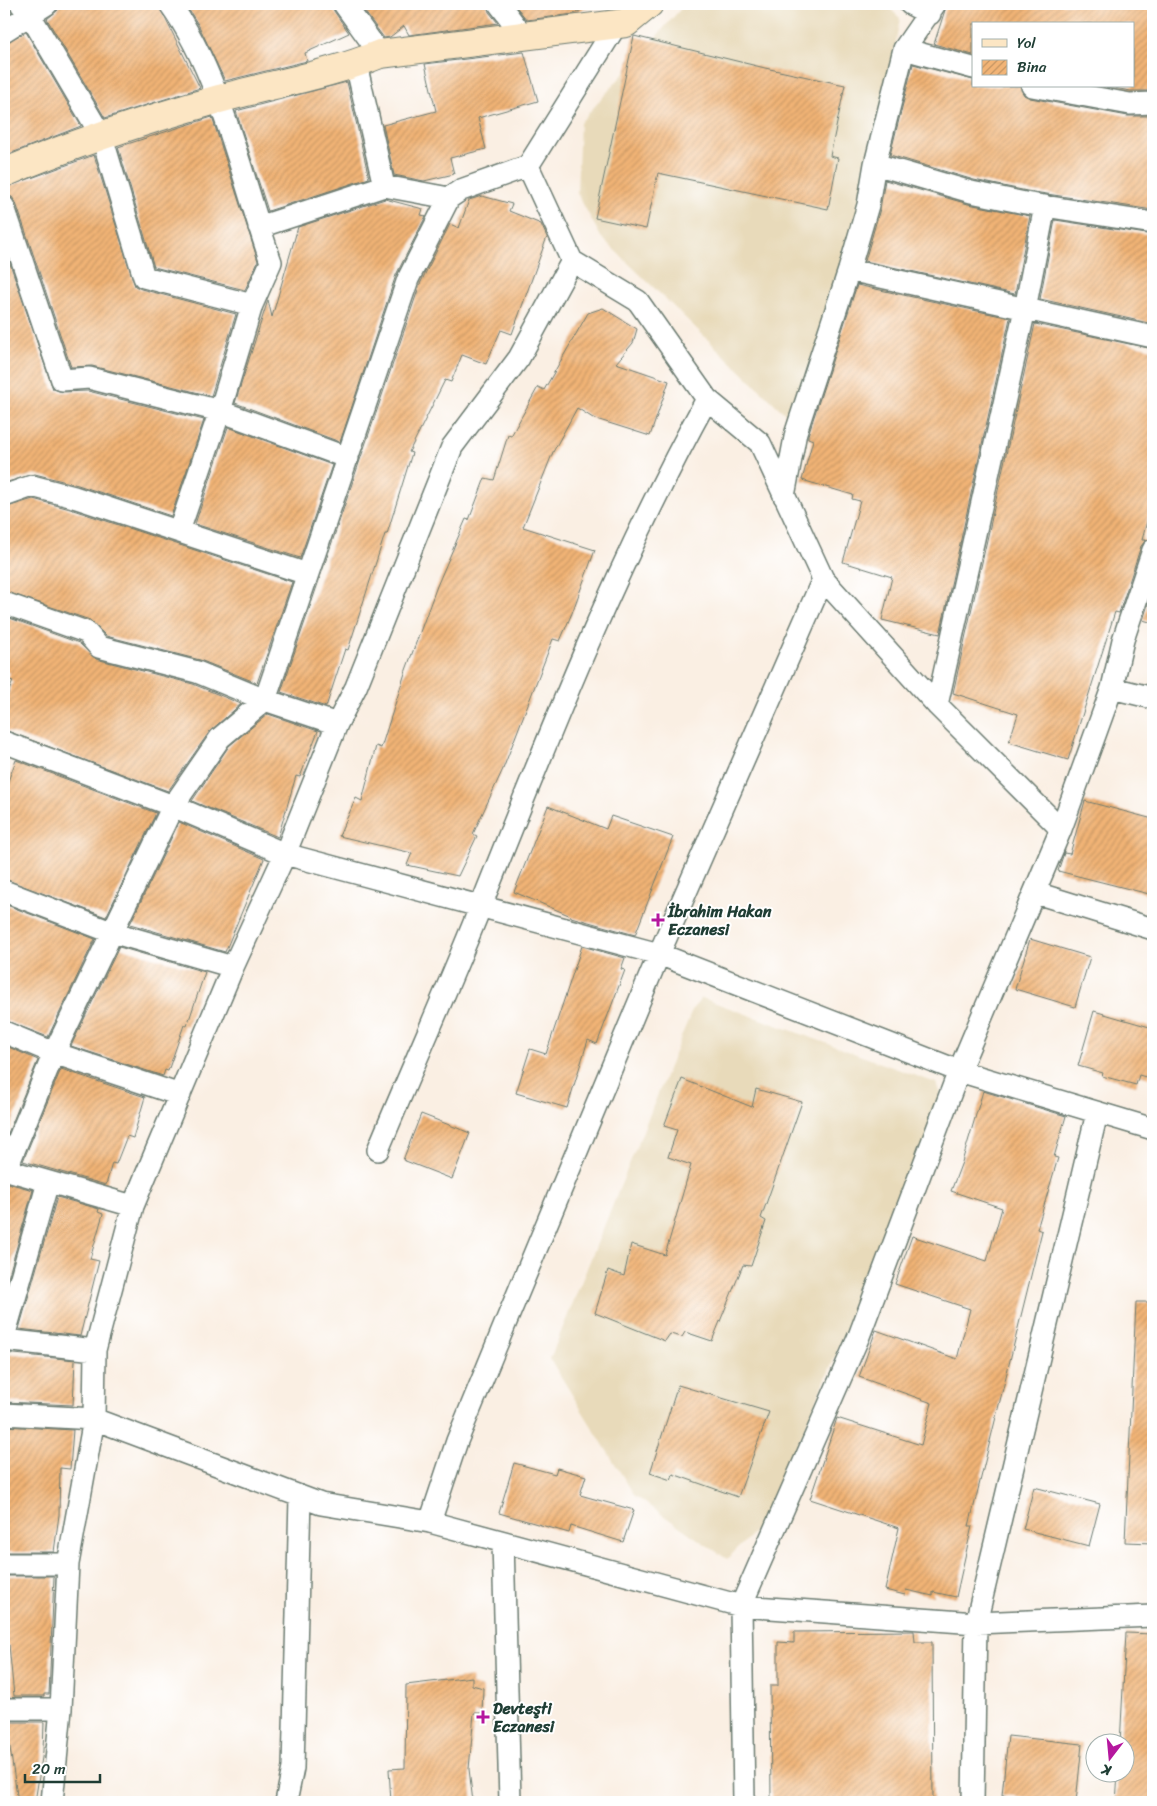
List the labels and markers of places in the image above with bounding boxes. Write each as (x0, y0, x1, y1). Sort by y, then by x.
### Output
place label: İbrahim Hakan Eczanesi (667, 897, 772, 944)
marker: İbrahim Hakan Eczanesi (652, 914, 664, 926)
place label: Devteşti Eczanesi (493, 1694, 555, 1741)
marker: Devteşti Eczanesi (477, 1711, 489, 1723)

